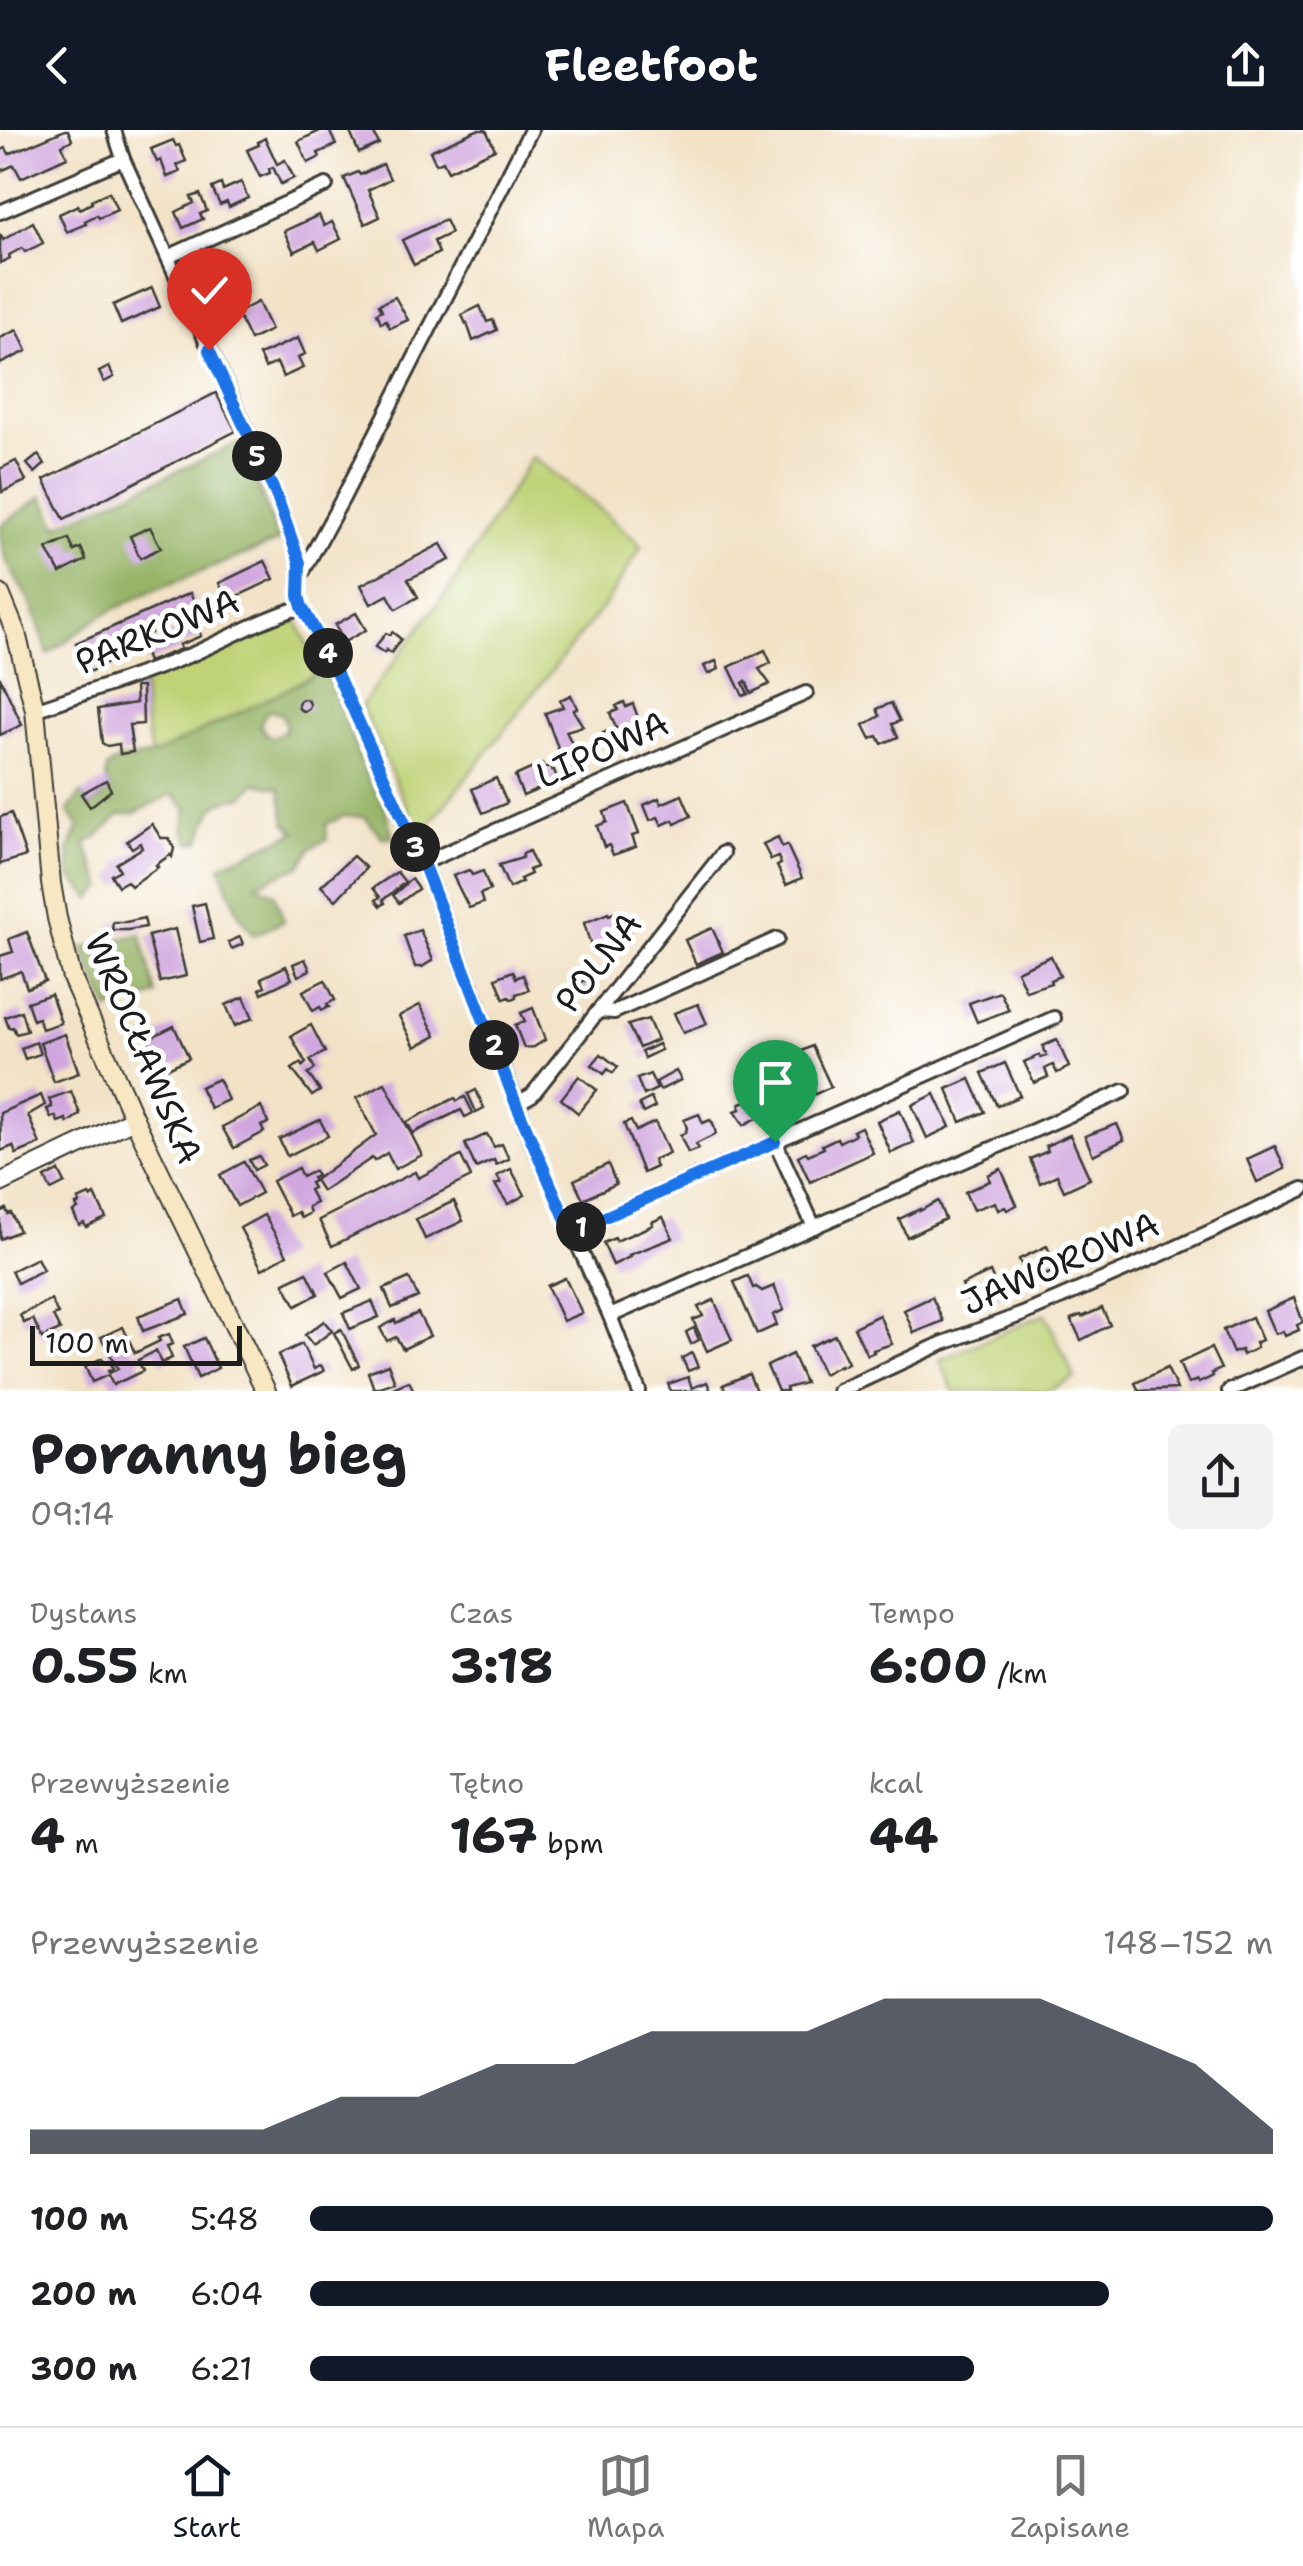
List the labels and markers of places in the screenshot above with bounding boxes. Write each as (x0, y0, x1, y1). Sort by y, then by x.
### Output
pin (167, 248, 252, 351)
pin: 5 (232, 431, 282, 481)
pin: 4 (303, 628, 353, 678)
pin: 3 (390, 822, 440, 872)
pin: 2 (469, 1020, 519, 1070)
pin (733, 1040, 818, 1143)
pin: 1 (556, 1202, 606, 1252)

